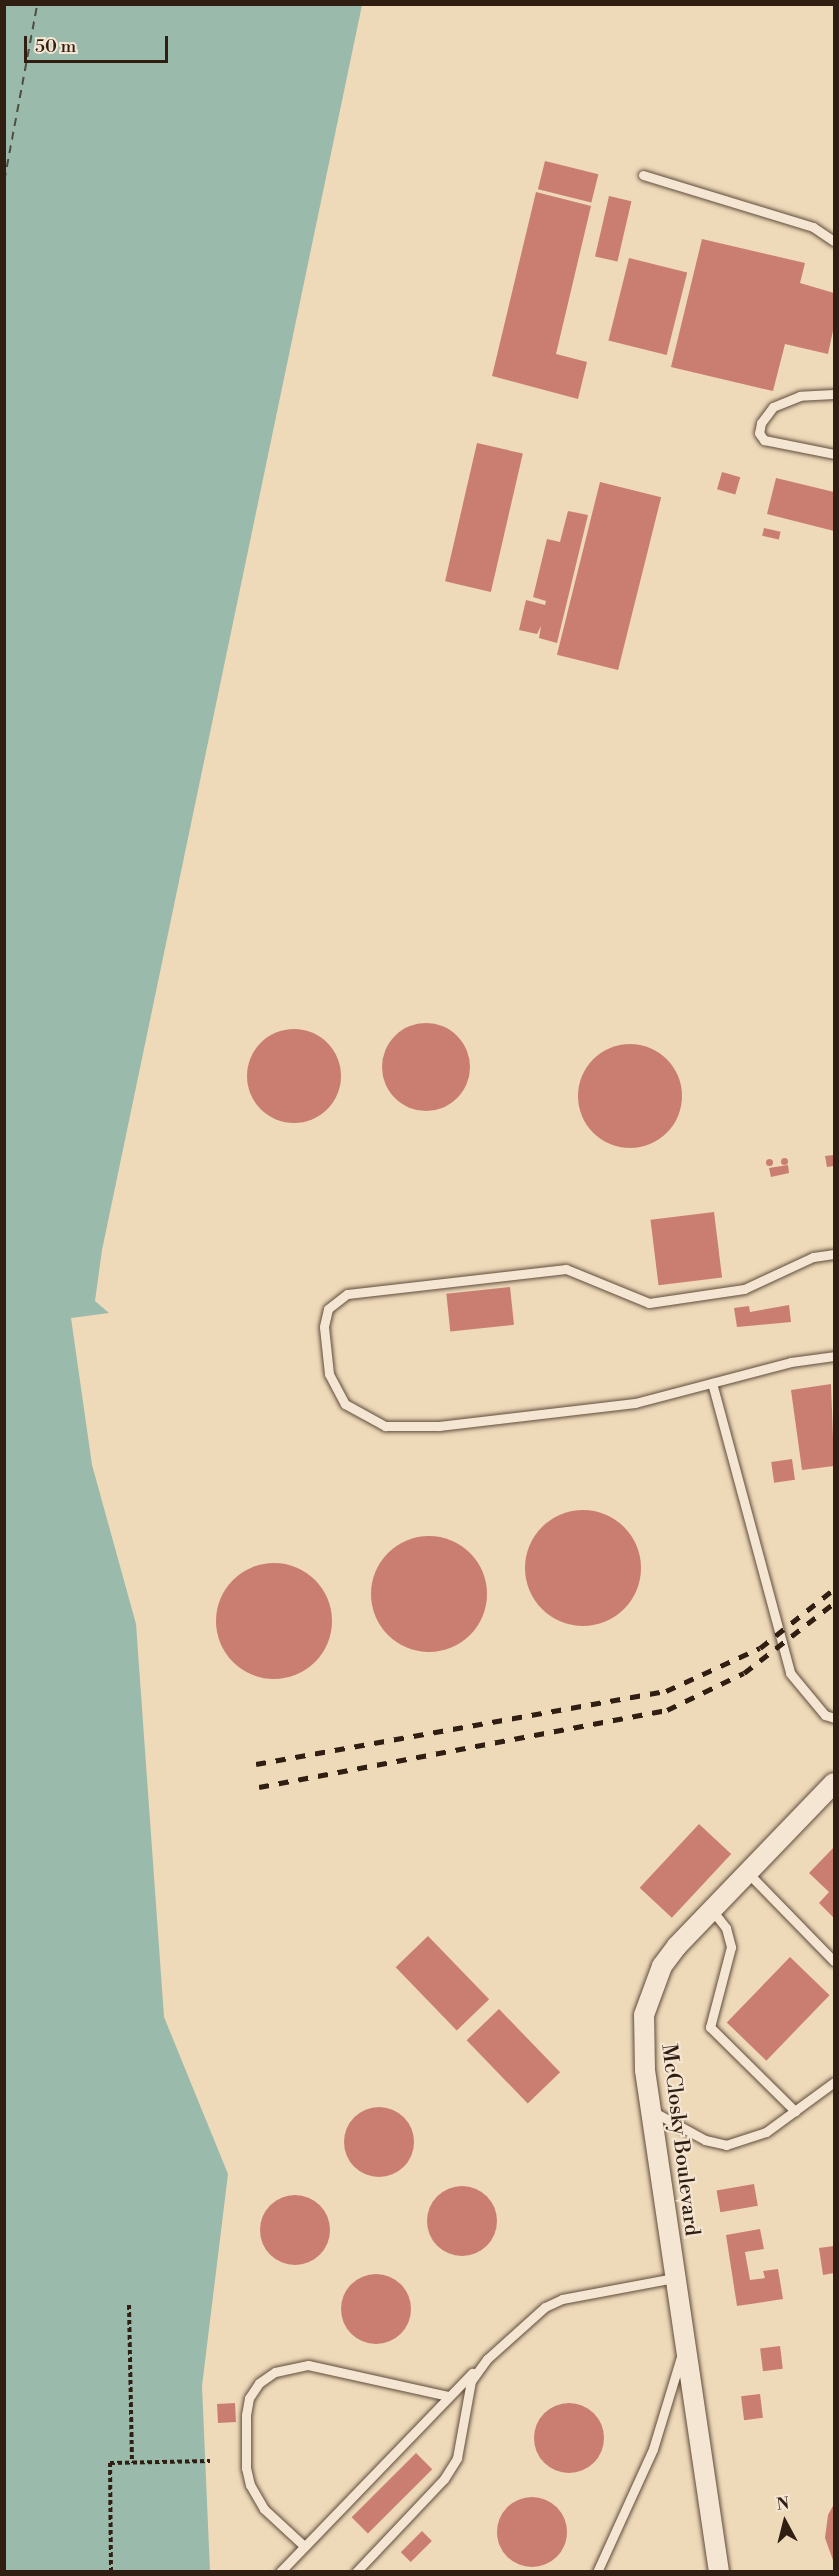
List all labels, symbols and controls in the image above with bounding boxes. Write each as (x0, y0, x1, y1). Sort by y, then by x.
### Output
scale bar (27, 24, 171, 62)
text: 50 m (35, 35, 76, 58)
street label: McClosky Boulevard (656, 2043, 704, 2237)
north arrow (755, 2492, 815, 2552)
text: N (775, 2493, 790, 2515)

